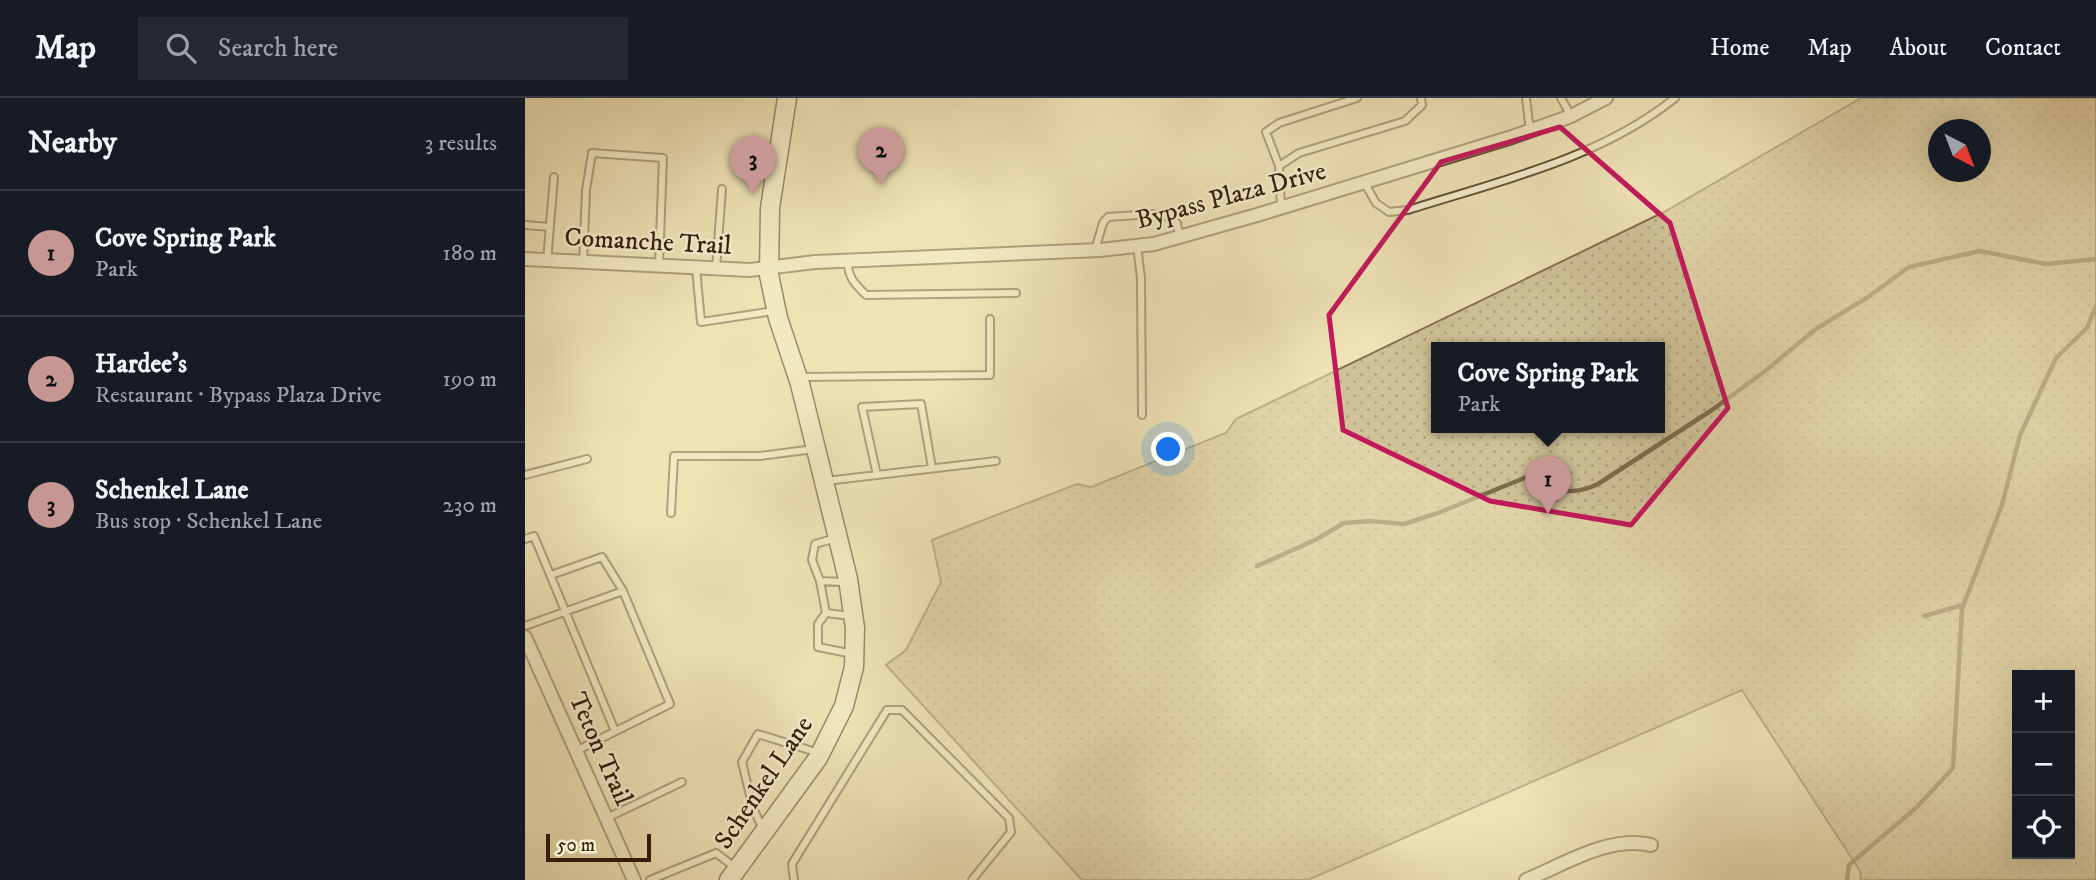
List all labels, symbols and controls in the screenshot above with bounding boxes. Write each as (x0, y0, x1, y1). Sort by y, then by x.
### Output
search box (138, 17, 628, 80)
text: Map (35, 28, 96, 69)
icon: search (162, 29, 200, 67)
text: Search here (218, 32, 338, 65)
text: Home (1710, 33, 1769, 63)
text: Map (1807, 33, 1852, 63)
text: About (1890, 33, 1947, 63)
text: Contact (1985, 33, 2061, 63)
north arrow (1928, 119, 1991, 182)
text: Nearby (28, 125, 117, 162)
pin: 2 (858, 127, 904, 185)
text: 3 results (425, 129, 497, 158)
pin: 3 (730, 136, 776, 194)
street label: Bypass Plaza Drive (1132, 155, 1330, 237)
street label: Comanche Trail (564, 221, 733, 263)
text: Cove Spring Park (95, 222, 276, 255)
text: 1 (47, 239, 55, 268)
text: 180 m (442, 239, 497, 268)
text: Park (95, 255, 138, 284)
popup (1431, 342, 1665, 433)
text: Hardee's (95, 348, 187, 381)
text: Cove Spring Park (1458, 357, 1639, 390)
text: 2 (45, 365, 57, 394)
text: 190 m (443, 365, 497, 394)
text: Restaurant · Bypass Plaza Drive (95, 381, 382, 410)
text: Park (1458, 390, 1500, 419)
your location (1151, 432, 1185, 466)
pin: 1 (1525, 456, 1571, 514)
text: Schenkel Lane (95, 474, 249, 507)
text: 3 (47, 491, 55, 520)
text: 230 m (443, 491, 497, 520)
text: Bus stop · Schenkel Lane (95, 507, 322, 536)
map controls (2012, 670, 2075, 859)
button: + (2012, 670, 2075, 733)
street label: Teton Trail (560, 687, 640, 811)
street label: Schenkel Lane (707, 710, 821, 856)
button: − (2012, 733, 2075, 796)
button: locate (2012, 796, 2075, 859)
scale bar (546, 831, 651, 863)
text: 50 m (557, 834, 595, 857)

